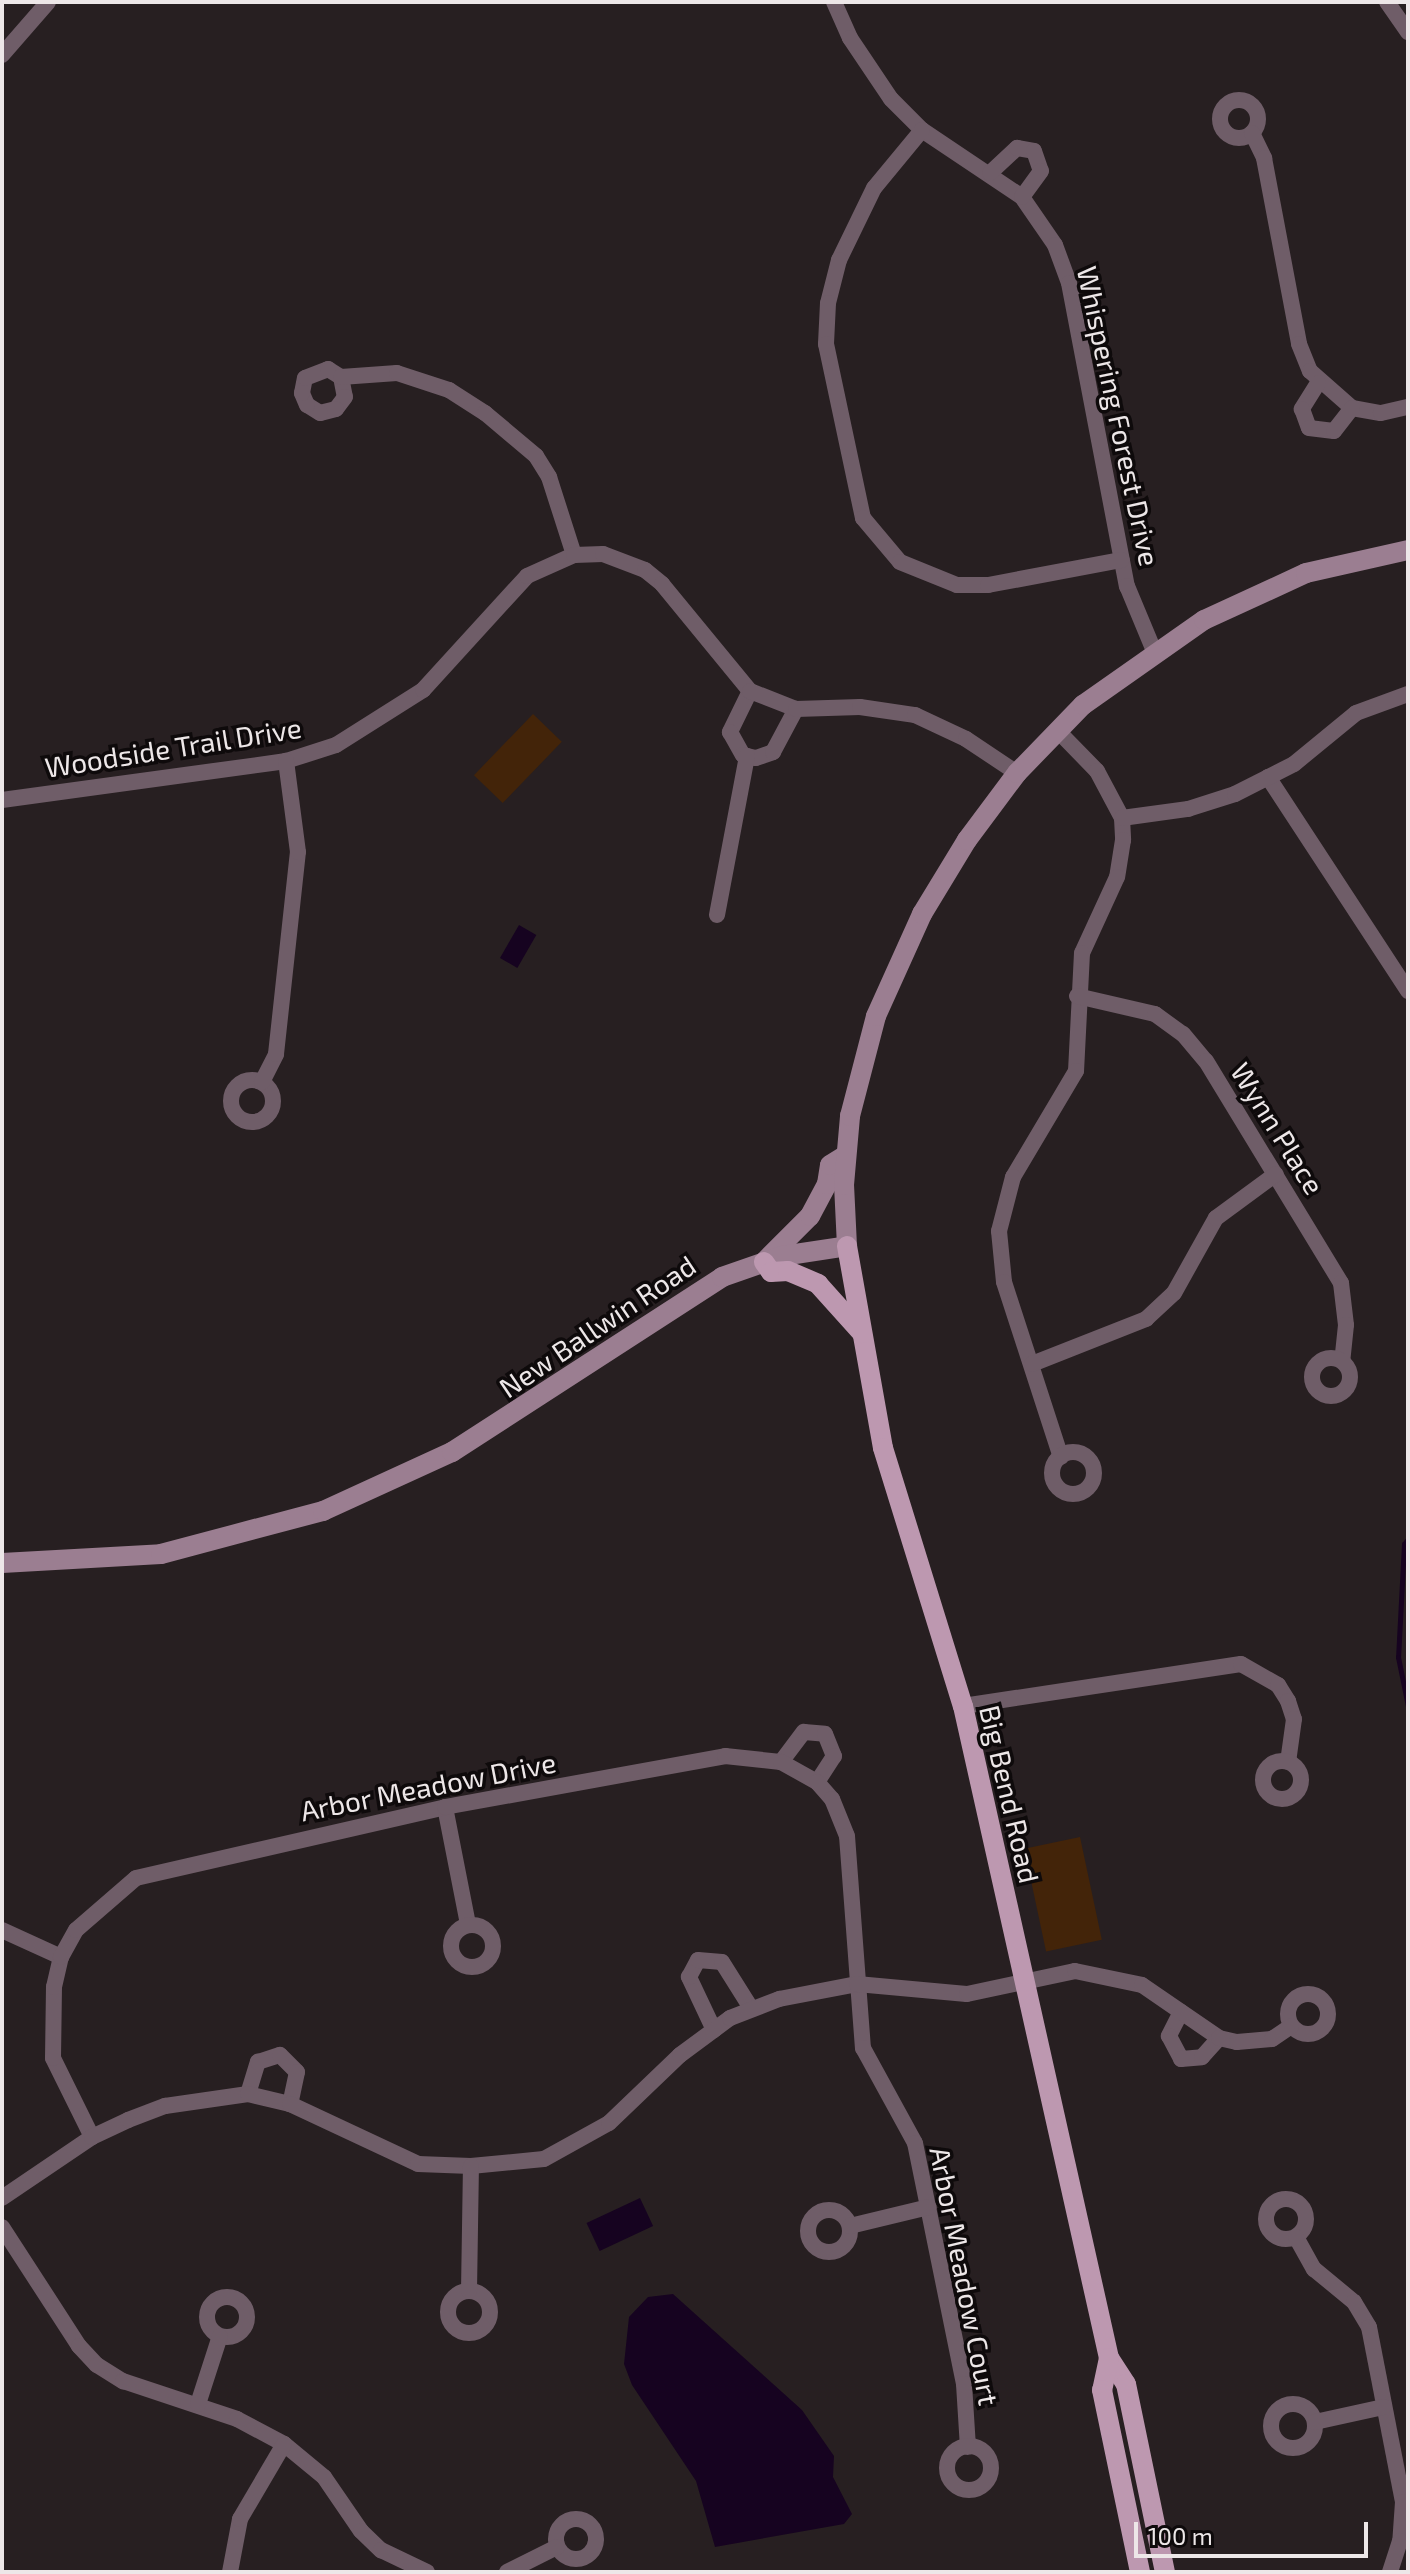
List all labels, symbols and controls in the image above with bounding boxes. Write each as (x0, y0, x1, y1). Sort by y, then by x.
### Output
street label: Whispering Forest Drive (1071, 263, 1167, 569)
street label: Woodside Trail Drive (42, 710, 304, 784)
street label: Wynn Place (1224, 1056, 1332, 1200)
street label: New Ballwin Road (492, 1248, 702, 1404)
street label: Big Bend Road (973, 1702, 1047, 1886)
street label: Arbor Meadow Drive (297, 1745, 559, 1827)
street label: Arbor Meadow Court (923, 2143, 1007, 2409)
scale bar (1138, 2506, 1372, 2556)
text: 100 m (1148, 2521, 1213, 2550)

